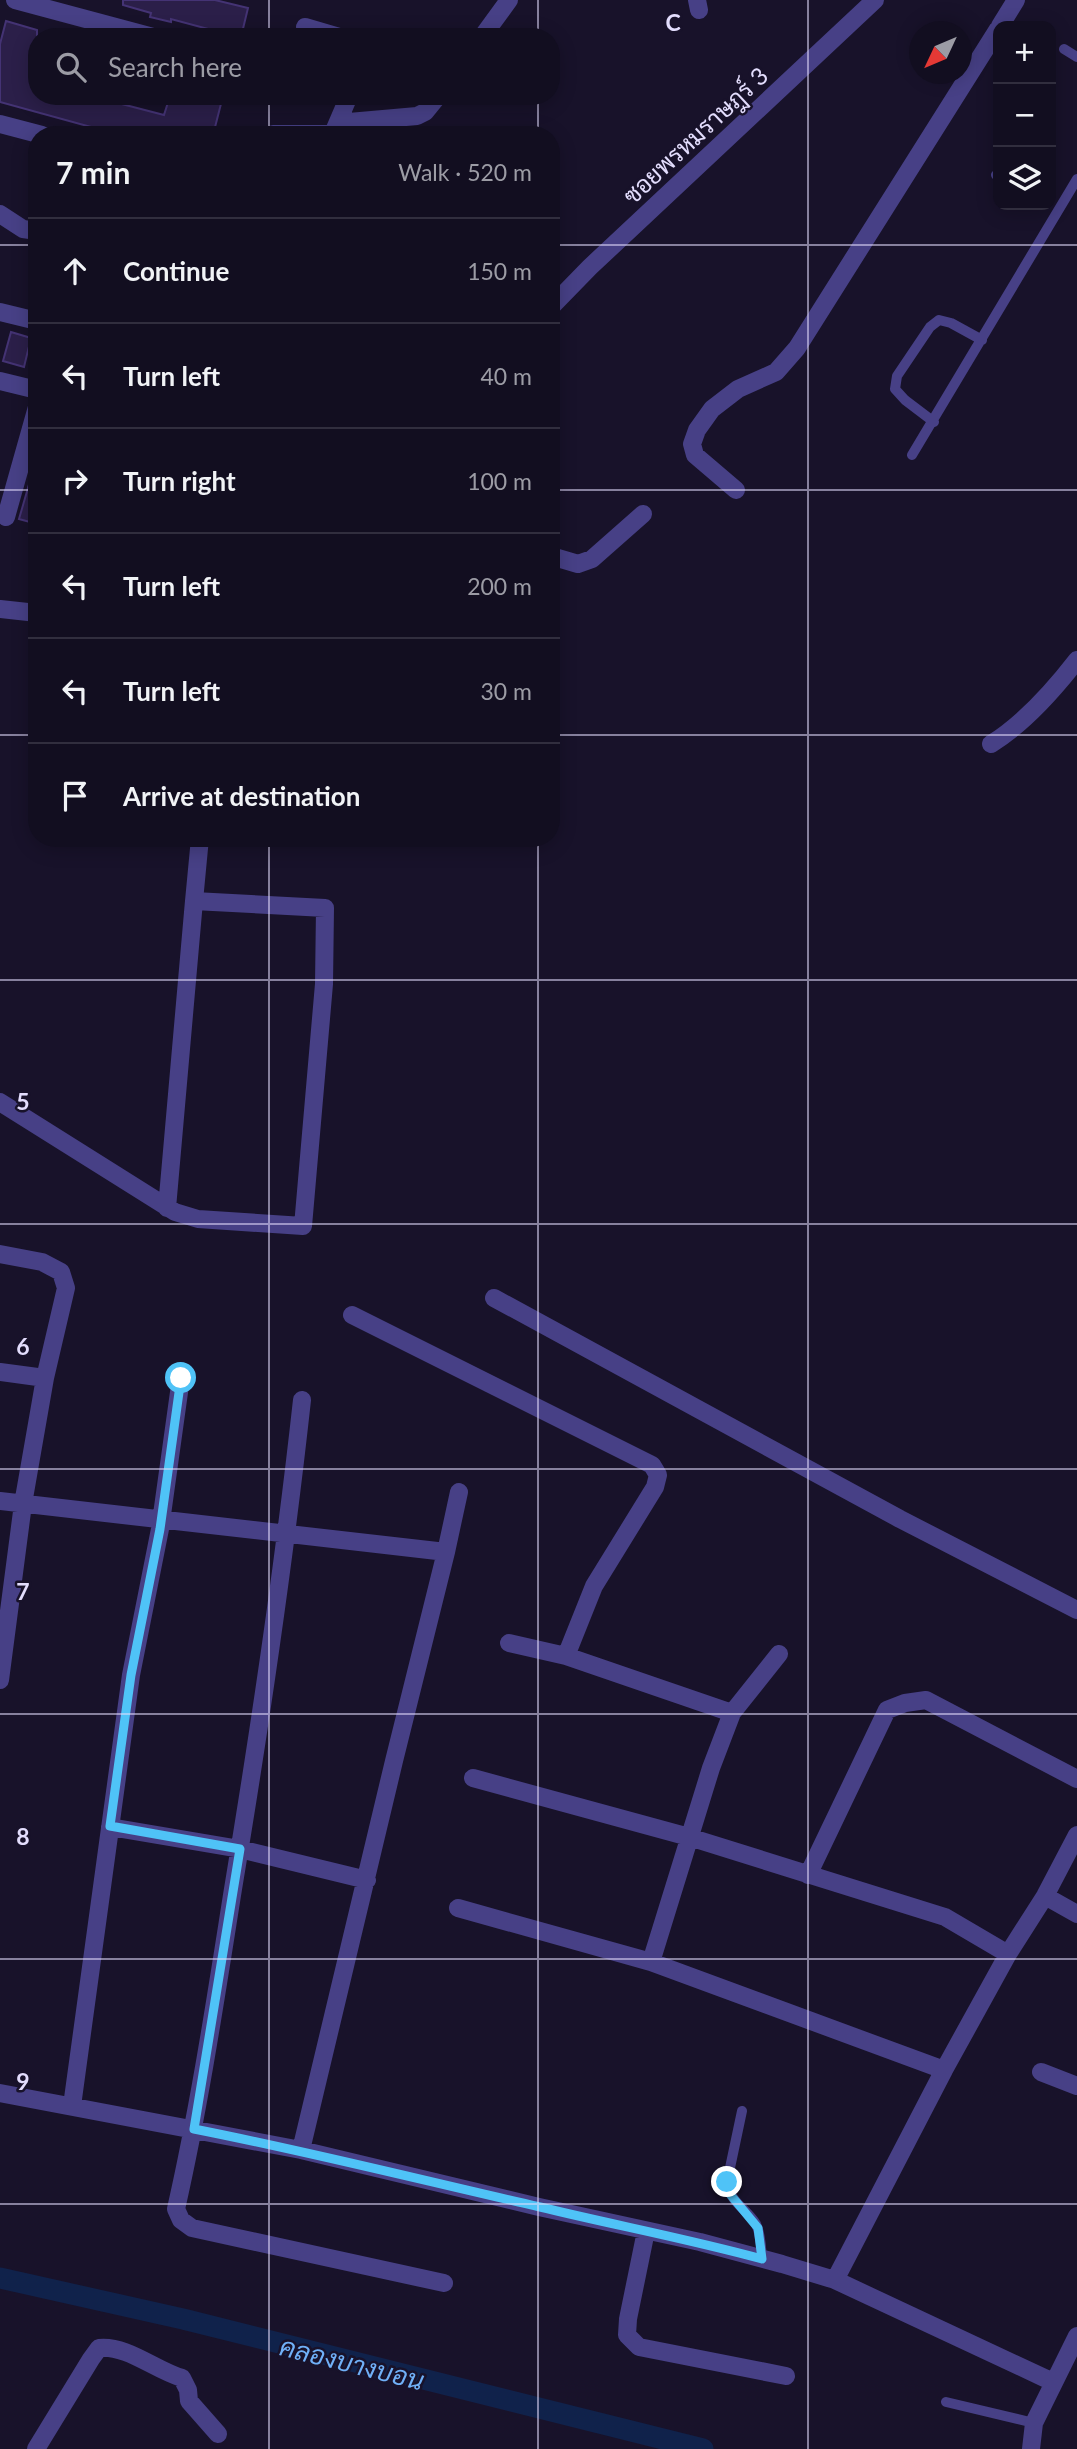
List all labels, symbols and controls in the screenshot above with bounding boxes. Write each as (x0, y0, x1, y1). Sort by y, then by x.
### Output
text: C (665, 8, 681, 36)
north arrow (909, 21, 972, 84)
map controls (993, 21, 1056, 210)
button: + (993, 21, 1056, 84)
search box (28, 28, 560, 105)
icon: search (52, 48, 90, 86)
text: Search here (108, 51, 242, 83)
street label: ซอยพรหมราษฎร์ 3 (617, 61, 775, 212)
button: − (993, 84, 1056, 147)
button: layers (993, 147, 1056, 210)
text: 7 min (56, 154, 130, 190)
text: Walk · 520 m (398, 158, 532, 186)
icon: ahead (56, 252, 94, 290)
text: Continue (123, 255, 229, 287)
text: 150 m (467, 257, 532, 285)
icon: left (56, 357, 94, 395)
text: Turn left (123, 360, 220, 392)
text: 40 m (481, 362, 532, 390)
icon: right (56, 462, 94, 500)
text: Turn right (123, 465, 236, 497)
text: 100 m (467, 467, 532, 495)
icon: left (56, 567, 94, 605)
text: Turn left (123, 570, 220, 602)
text: 200 m (467, 572, 532, 600)
icon: left (56, 672, 94, 710)
text: Turn left (123, 675, 220, 707)
text: 30 m (481, 677, 532, 705)
icon: arrive (56, 777, 94, 815)
text: Arrive at destination (123, 780, 360, 812)
text: 5 (16, 1087, 30, 1115)
text: 6 (16, 1332, 30, 1360)
route start (165, 1362, 196, 1393)
text: 7 (16, 1577, 30, 1605)
text: 8 (16, 1822, 30, 1850)
text: 9 (16, 2067, 30, 2095)
route end (711, 2166, 742, 2197)
water label: คลองบางบอน (277, 2330, 428, 2396)

